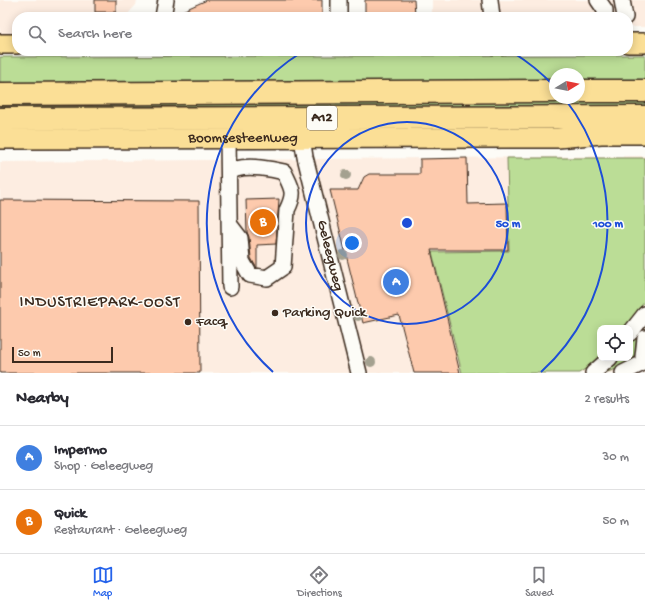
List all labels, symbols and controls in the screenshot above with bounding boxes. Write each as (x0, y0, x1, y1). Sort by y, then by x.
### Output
search box (12, 12, 633, 56)
icon: search (26, 23, 48, 45)
text: Search here (58, 25, 132, 43)
north arrow (549, 68, 585, 104)
road number: A12 (307, 106, 337, 130)
street label: Boomsesteenweg (187, 129, 298, 148)
pin: B (250, 207, 276, 237)
centre of rings (400, 216, 414, 230)
street label: Geleegweg (312, 218, 347, 293)
text: 50 m (496, 218, 521, 232)
text: 100 m (592, 218, 623, 232)
your location (342, 233, 362, 253)
pin: A (383, 267, 409, 297)
district label: INDUSTRIEPARK-OOST (19, 294, 181, 313)
place label: Parking Quick (282, 304, 368, 322)
marker: Parking Quick (270, 308, 280, 318)
place label: Facq (195, 313, 228, 331)
marker: Facq (183, 317, 193, 327)
map controls (597, 325, 633, 361)
button: locate (597, 325, 633, 361)
scale bar (12, 345, 113, 364)
text: 50 m (18, 348, 40, 360)
text: Nearby (16, 389, 69, 409)
text: 2 results (584, 392, 629, 407)
text: Impermo (54, 441, 107, 459)
text: A (25, 450, 33, 465)
text: 30 m (603, 450, 629, 465)
text: Shop · Geleegweg (54, 459, 153, 474)
text: Quick (54, 505, 86, 523)
text: B (26, 514, 32, 529)
text: 50 m (602, 514, 629, 529)
text: Restaurant · Geleegweg (54, 523, 187, 538)
tab: Map (92, 564, 114, 600)
tab: Directions (297, 564, 342, 600)
tab: Saved (525, 564, 553, 600)

